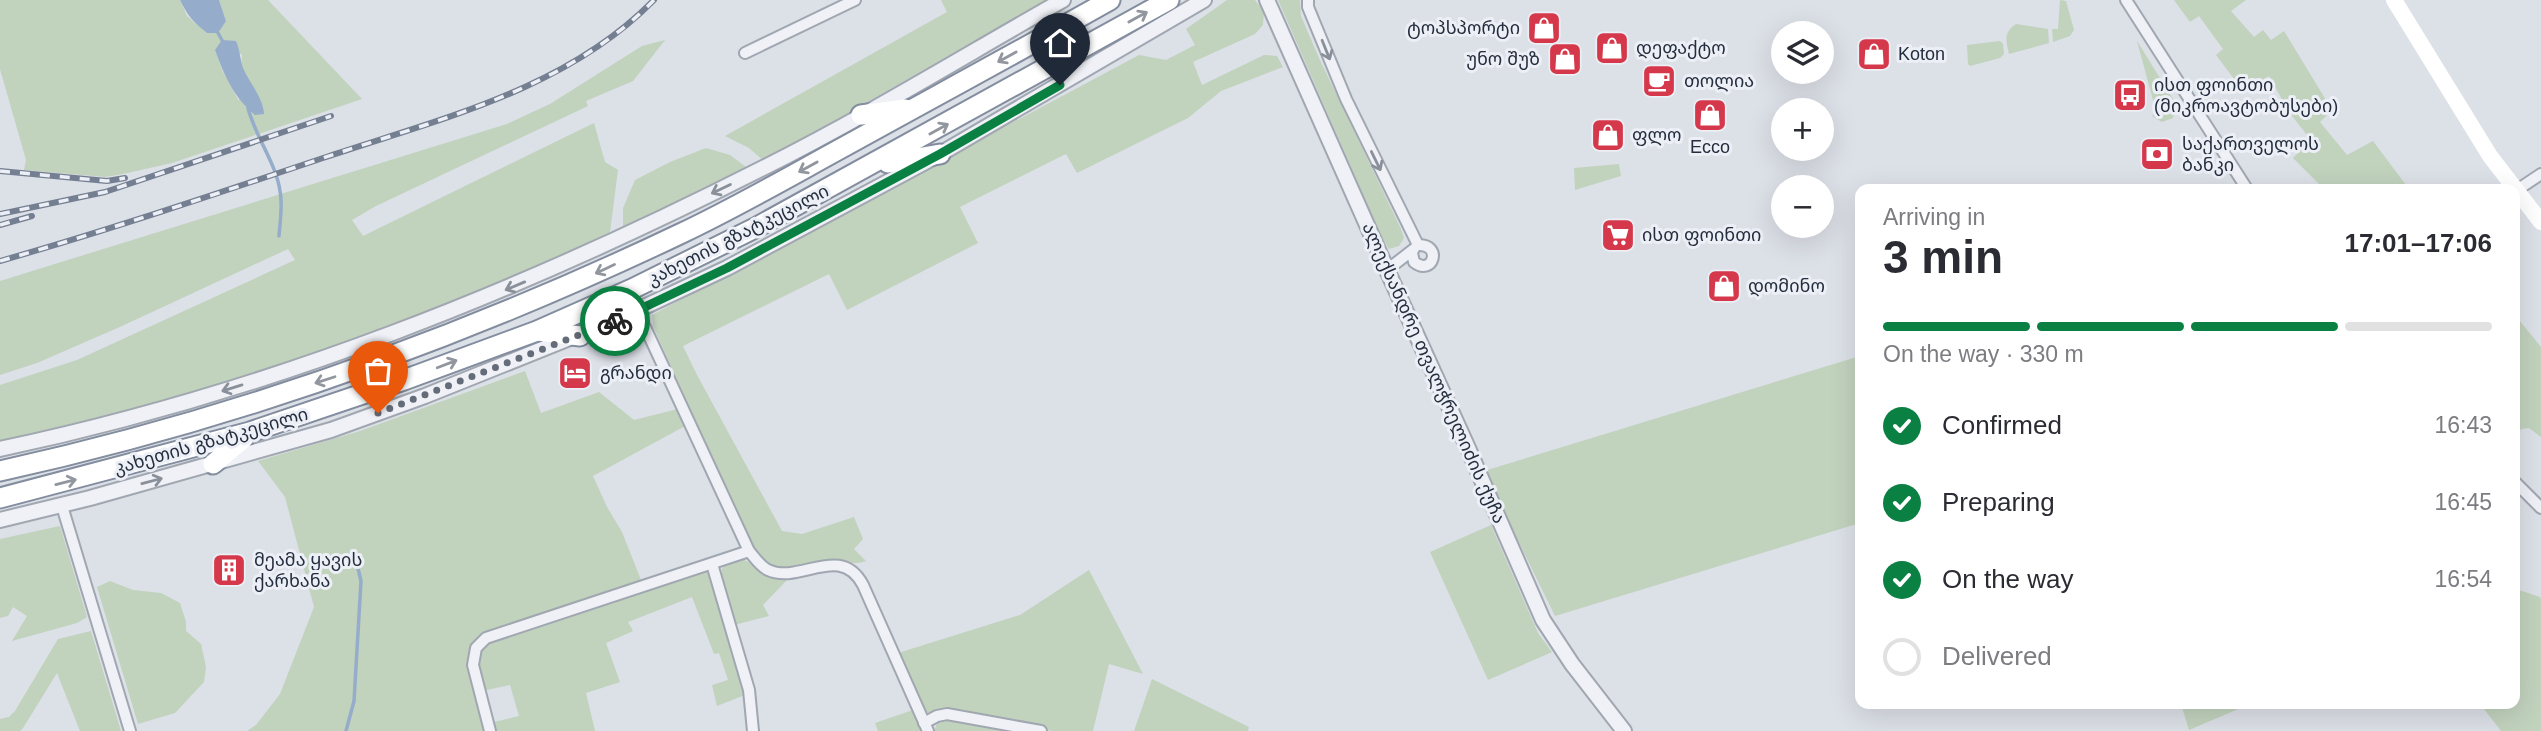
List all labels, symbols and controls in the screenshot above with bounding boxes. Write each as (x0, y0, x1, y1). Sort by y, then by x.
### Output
shop icon: ტოპსპორტი (1525, 9, 1563, 47)
one-way arrow (1127, 10, 1147, 24)
pin (1030, 13, 1090, 85)
place label: ტოპსპორტი (1407, 18, 1520, 39)
map controls (1771, 21, 1834, 238)
button: layers (1771, 21, 1834, 84)
icon: home (1041, 24, 1079, 62)
shop icon: დეფაქტო (1593, 29, 1631, 67)
shop icon: Koton (1855, 35, 1893, 73)
place label: დეფაქტო (1636, 38, 1726, 59)
one-way arrow (1320, 39, 1333, 60)
shop icon: უნო შუზ (1546, 40, 1584, 78)
place label: Koton (1898, 44, 1945, 64)
place label: უნო შუზ (1466, 49, 1540, 70)
one-way arrow (998, 50, 1018, 64)
cafe icon: თოლია (1640, 62, 1678, 100)
place label: თოლია (1684, 71, 1754, 92)
place label: ისთ ფოინთი (მიკროავტობუსები) (2154, 75, 2338, 117)
bus stop icon: ისთ ფოინთი (მიკროავტობუსები) (2111, 76, 2149, 114)
shop icon: Ecco (1691, 96, 1729, 134)
button: + (1771, 98, 1834, 161)
shop icon: ფლო (1589, 116, 1627, 154)
one-way arrow (928, 122, 949, 135)
place label: ფლო (1632, 125, 1682, 146)
place label: საქართველოს ბანკი (2182, 134, 2319, 176)
bank icon: საქართველოს ბანკი (2138, 135, 2176, 173)
place label: Ecco (1690, 137, 1730, 157)
one-way arrow (1369, 150, 1383, 171)
one-way arrow (798, 161, 819, 174)
button: − (1771, 175, 1834, 238)
street label: კახეთის გზატკეცილი (644, 180, 833, 290)
one-way arrow (711, 183, 732, 196)
text: Arriving in (1883, 204, 1985, 230)
supermarket icon: ისთ ფოინთი (1599, 216, 1637, 254)
street label: ალექსანდრე თვალჭრელიძის ქუჩა (1357, 219, 1510, 527)
place label: ისთ ფოინთი (1642, 225, 1761, 246)
text: 17:01–17:06 (2345, 228, 2492, 258)
text: 3 min (1883, 231, 2003, 283)
one-way arrow (594, 263, 616, 276)
shop icon: დომინო (1705, 267, 1743, 305)
place label: დომინო (1748, 276, 1825, 297)
one-way arrow (505, 280, 526, 293)
courier (580, 286, 650, 356)
icon: bike (596, 302, 634, 340)
pin (348, 341, 408, 413)
text: On the way · 330 m (1883, 341, 2084, 367)
icon: bag (359, 352, 397, 390)
hotel icon: გრანდი (556, 354, 594, 392)
one-way arrow (436, 357, 458, 369)
place label: გრანდი (600, 363, 672, 384)
one-way arrow (314, 374, 336, 387)
one-way arrow (222, 383, 244, 396)
street label: კახეთის გზატკეცილი (112, 404, 311, 479)
icon: check (1883, 407, 1921, 445)
text: Confirmed (1942, 410, 2062, 440)
text: 16:43 (2434, 412, 2492, 438)
one-way arrow (140, 474, 162, 487)
one-way arrow (54, 475, 77, 488)
icon: check (1883, 484, 1921, 522)
text: Preparing (1942, 487, 2055, 517)
text: 16:45 (2434, 489, 2492, 515)
place label: მეამა ყავის ქარხანა (254, 550, 362, 592)
building icon: მეამა ყავის ქარხანა (210, 551, 248, 589)
icon: check (1883, 561, 1921, 599)
text: On the way (1942, 564, 2074, 594)
text: 16:54 (2434, 566, 2492, 592)
text: Delivered (1942, 641, 2052, 671)

